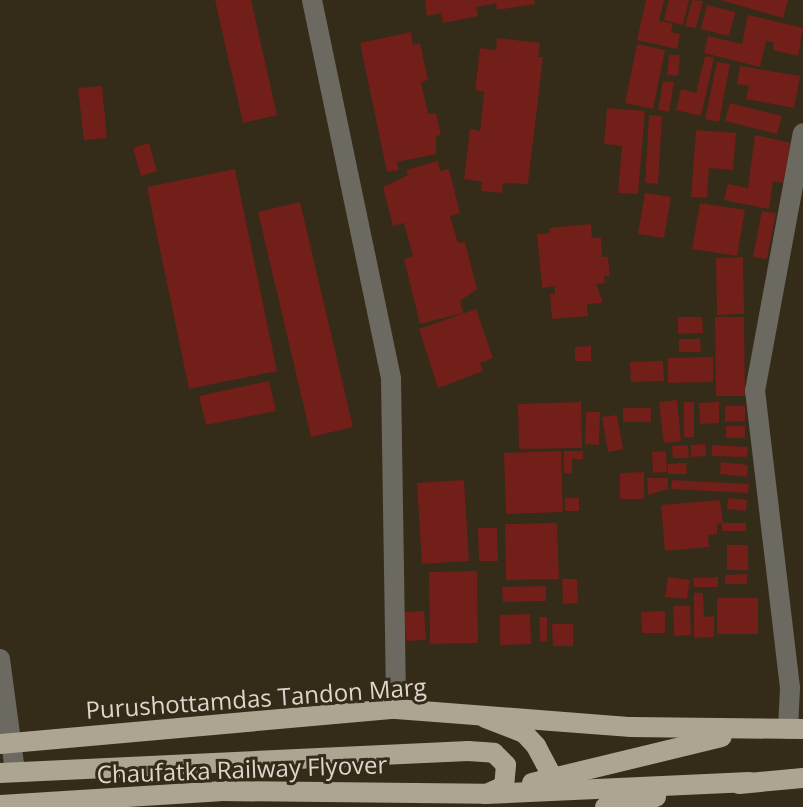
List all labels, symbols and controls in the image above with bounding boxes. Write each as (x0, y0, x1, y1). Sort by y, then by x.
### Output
street label: Purushottamdas Tandon Marg (85, 672, 427, 724)
street label: Chaufatka Railway Flyover (96, 750, 388, 788)

